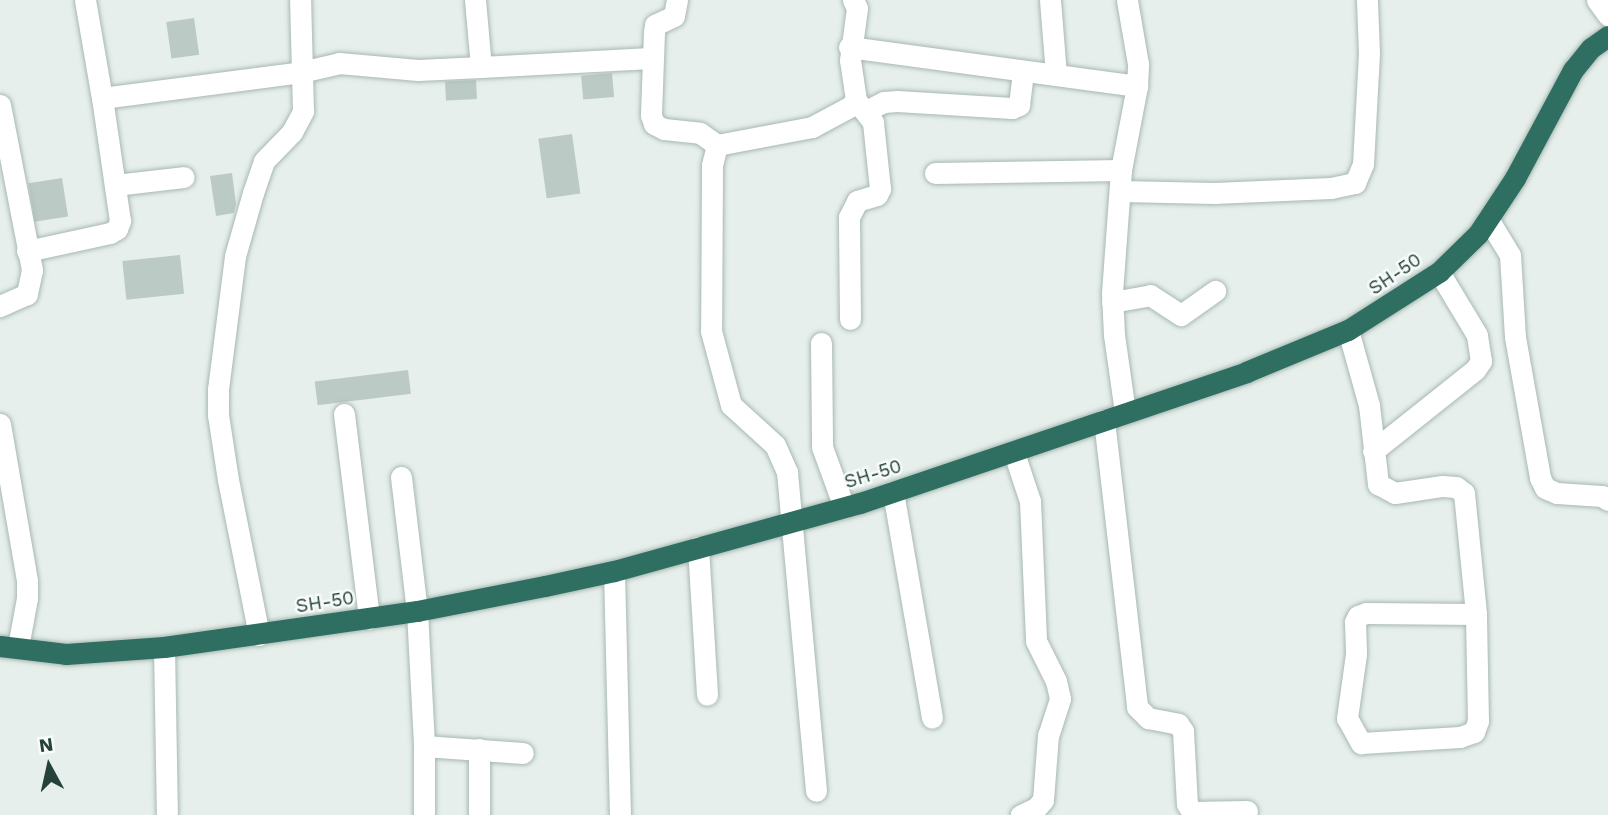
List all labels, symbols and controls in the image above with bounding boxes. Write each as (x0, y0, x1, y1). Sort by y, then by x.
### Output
street label: SH-50 (1364, 248, 1426, 300)
street label: SH-50 (842, 455, 904, 493)
street label: SH-50 (294, 586, 356, 618)
north arrow (14, 731, 84, 801)
text: N (37, 732, 55, 757)

